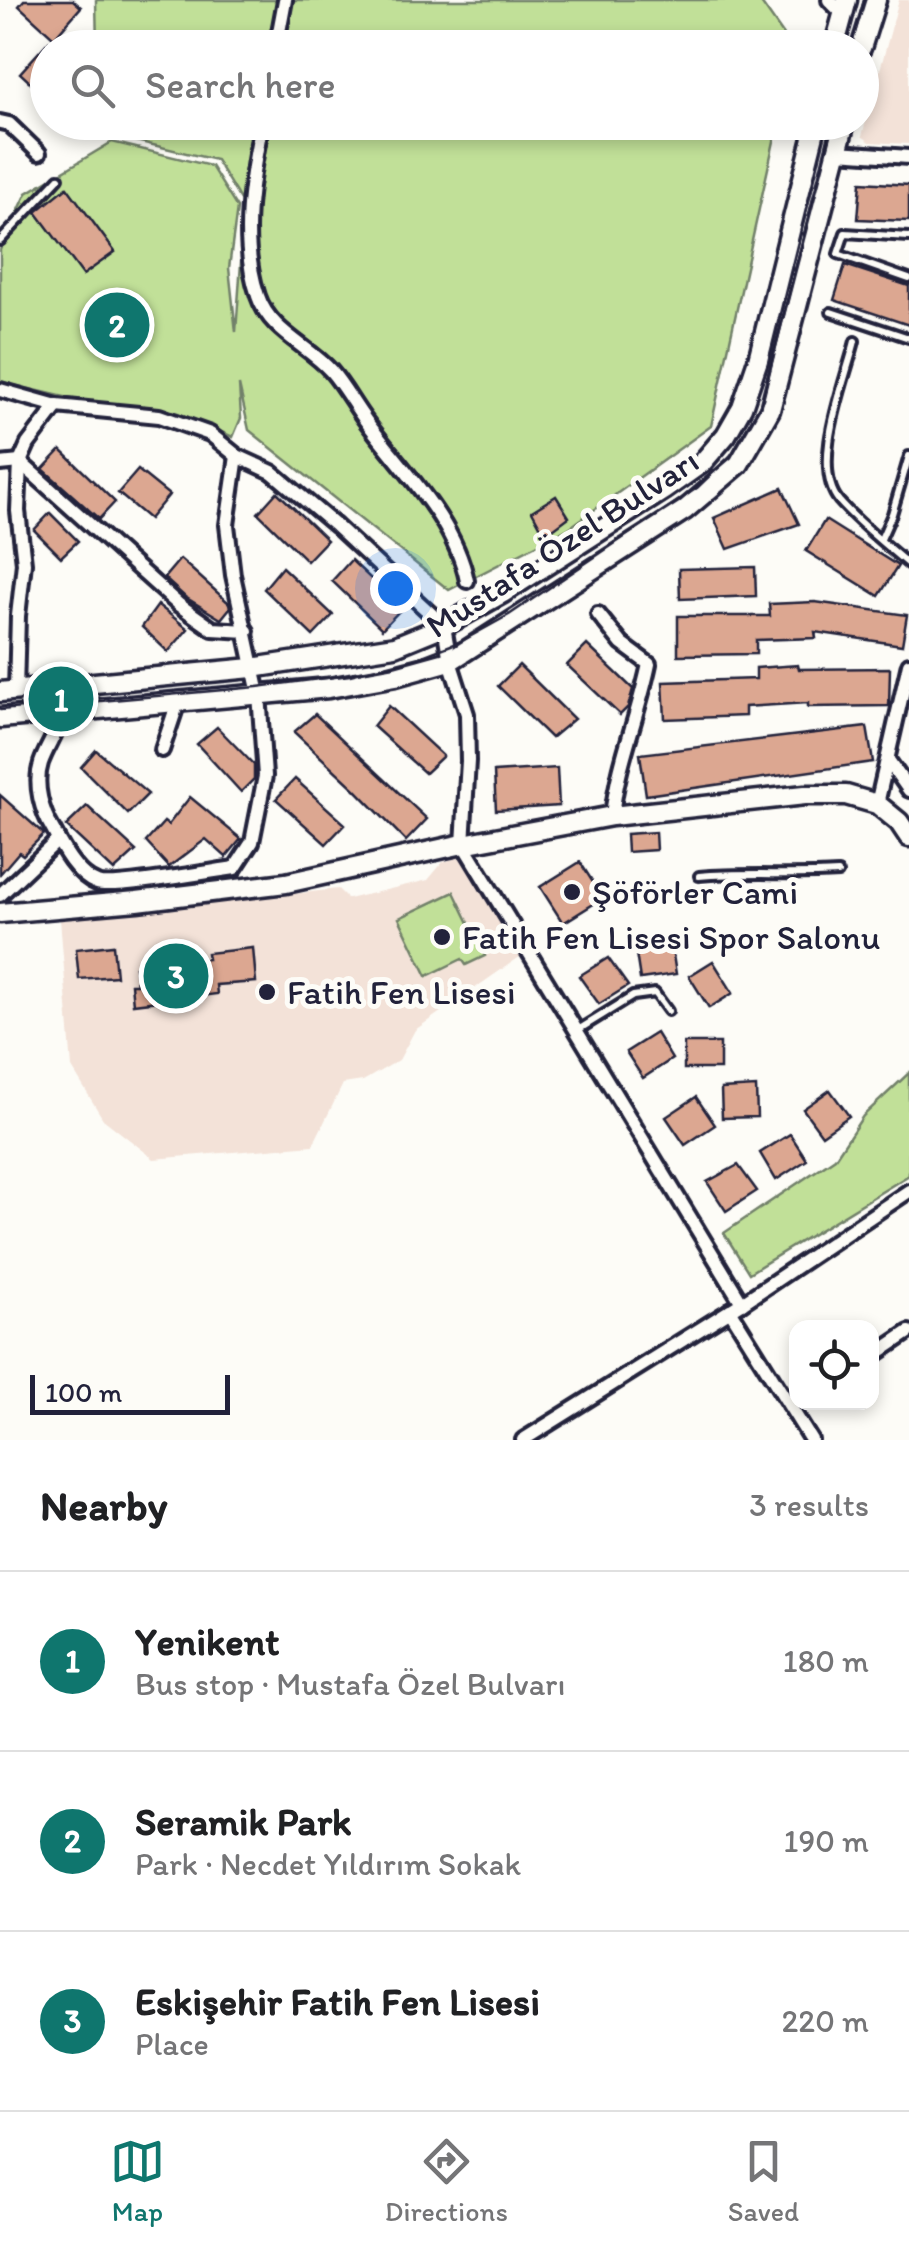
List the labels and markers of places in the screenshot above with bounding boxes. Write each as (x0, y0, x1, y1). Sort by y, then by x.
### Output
pin: 2 (84, 288, 150, 362)
pin: 1 (28, 662, 94, 736)
place label: Şöförler Cami (592, 871, 798, 913)
marker: Şöförler Cami (561, 881, 583, 903)
place label: Fatih Fen Lisesi Spor Salonu (462, 916, 880, 958)
marker: Fatih Fen Lisesi Spor Salonu (431, 926, 453, 948)
pin: 3 (144, 938, 208, 1014)
place label: Fatih Fen Lisesi (287, 971, 516, 1013)
marker: Fatih Fen Lisesi (256, 981, 278, 1003)

